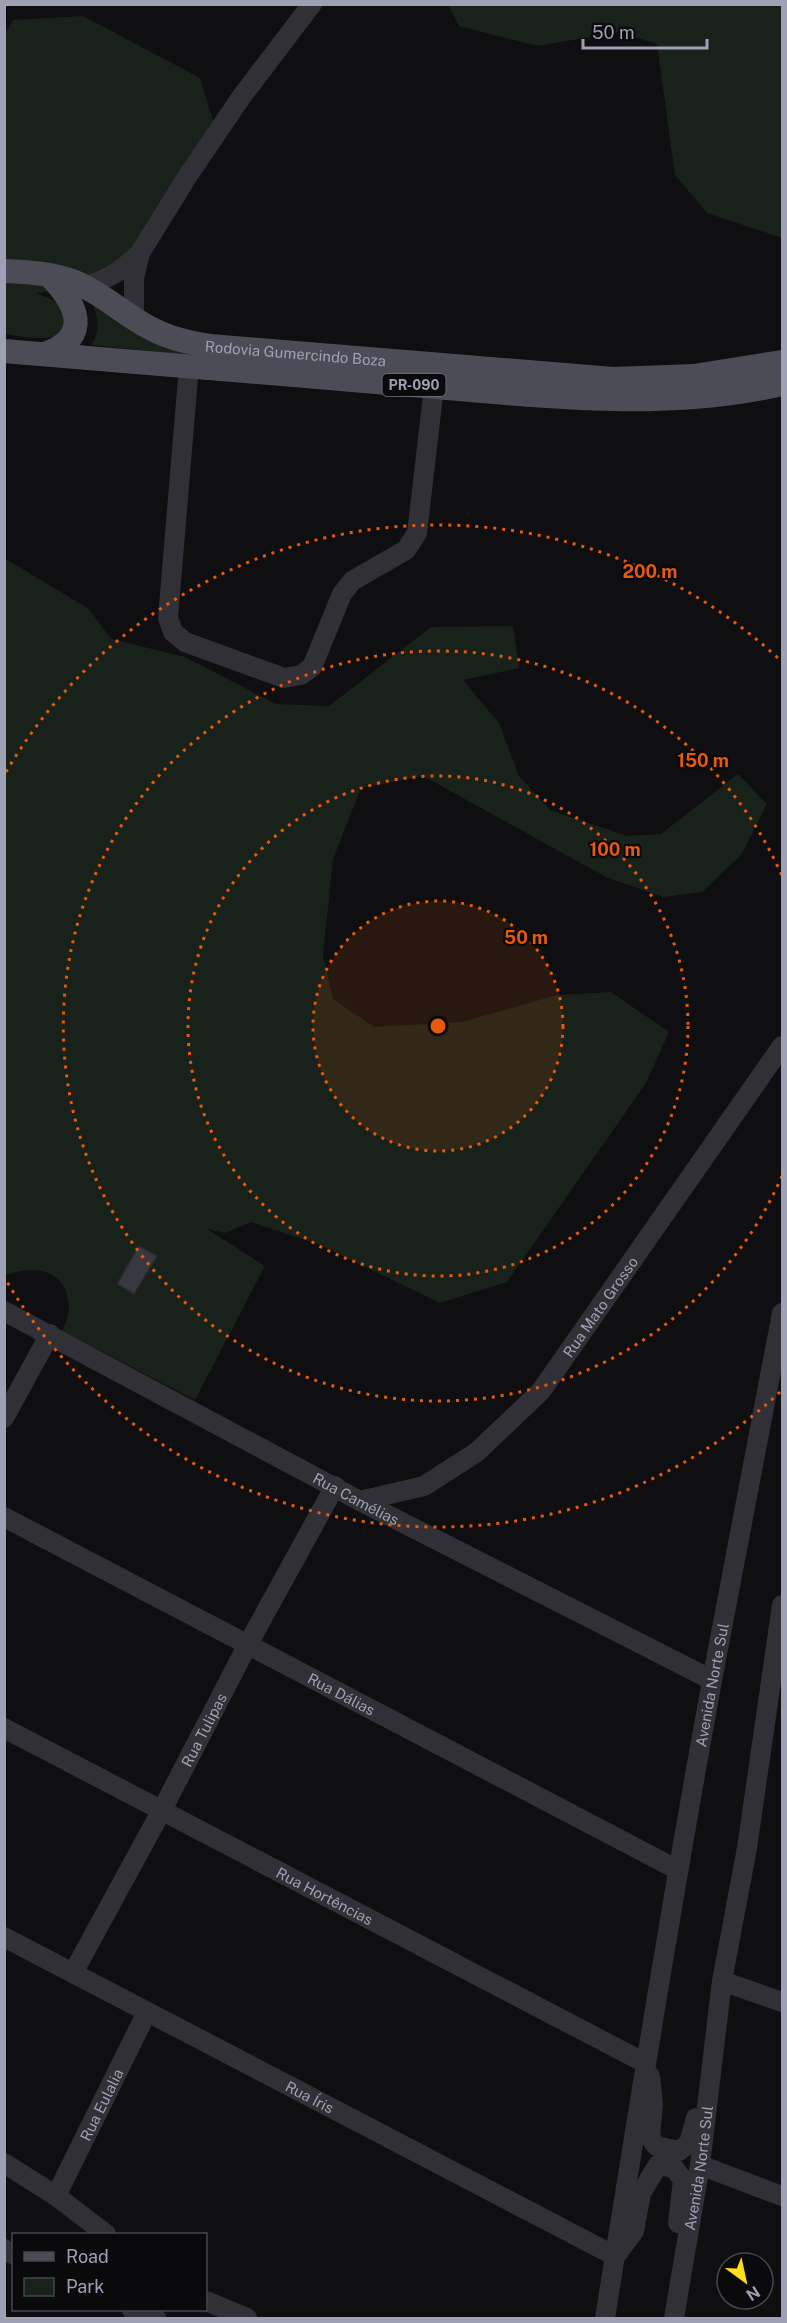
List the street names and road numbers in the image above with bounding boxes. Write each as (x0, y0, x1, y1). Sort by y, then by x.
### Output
street label: Rodovia Gumercindo Boza (204, 337, 387, 369)
road number: PR-090 (382, 374, 446, 396)
street label: Rua Mato Grosso (559, 1253, 641, 1360)
street label: Rua Camélias (310, 1469, 402, 1528)
street label: Avenida Norte Sul (692, 1622, 731, 1748)
street label: Rua Dálias (305, 1669, 378, 1718)
street label: Rua Tulipas (177, 1690, 230, 1770)
street label: Rua Hortências (274, 1863, 376, 1928)
street label: Rua Eulalia (76, 2066, 126, 2143)
street label: Rua Íris (283, 2077, 337, 2116)
street label: Avenida Norte Sul (681, 2105, 716, 2231)

